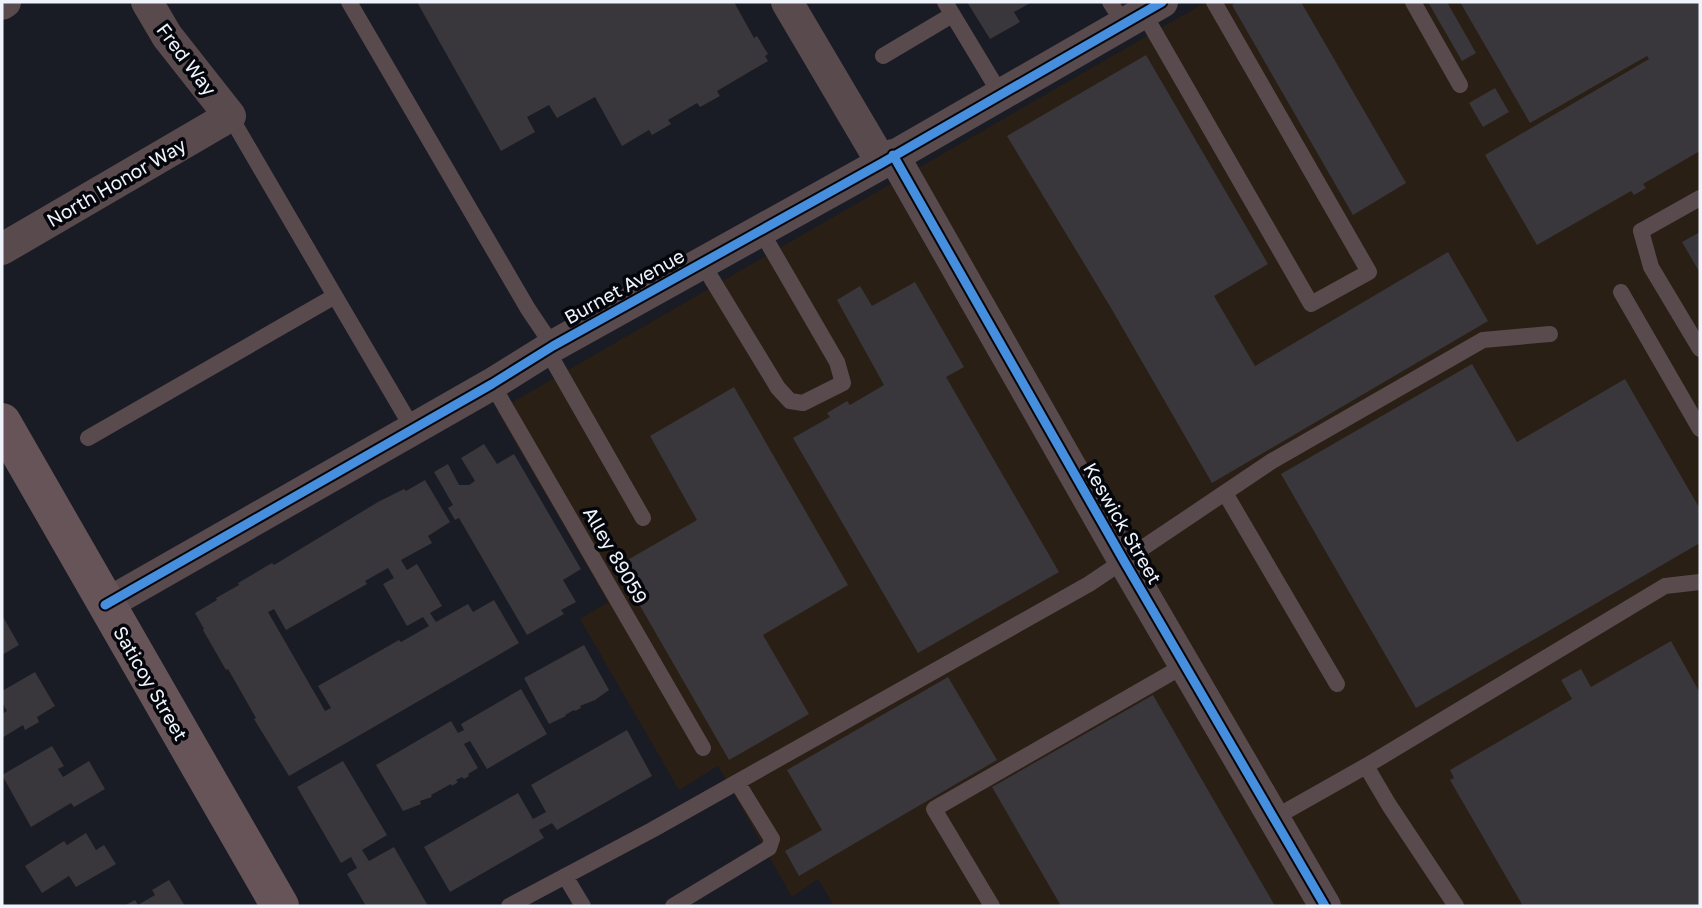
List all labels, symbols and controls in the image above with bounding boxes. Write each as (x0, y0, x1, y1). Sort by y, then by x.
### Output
street label: Fred Way (152, 18, 222, 100)
street label: North Honor Way (42, 133, 190, 231)
street label: Burnet Avenue (560, 244, 688, 328)
street label: Keswick Street (1079, 458, 1167, 588)
street label: Alley 89059 (579, 503, 653, 607)
street label: Saticoy Street (109, 622, 193, 744)

